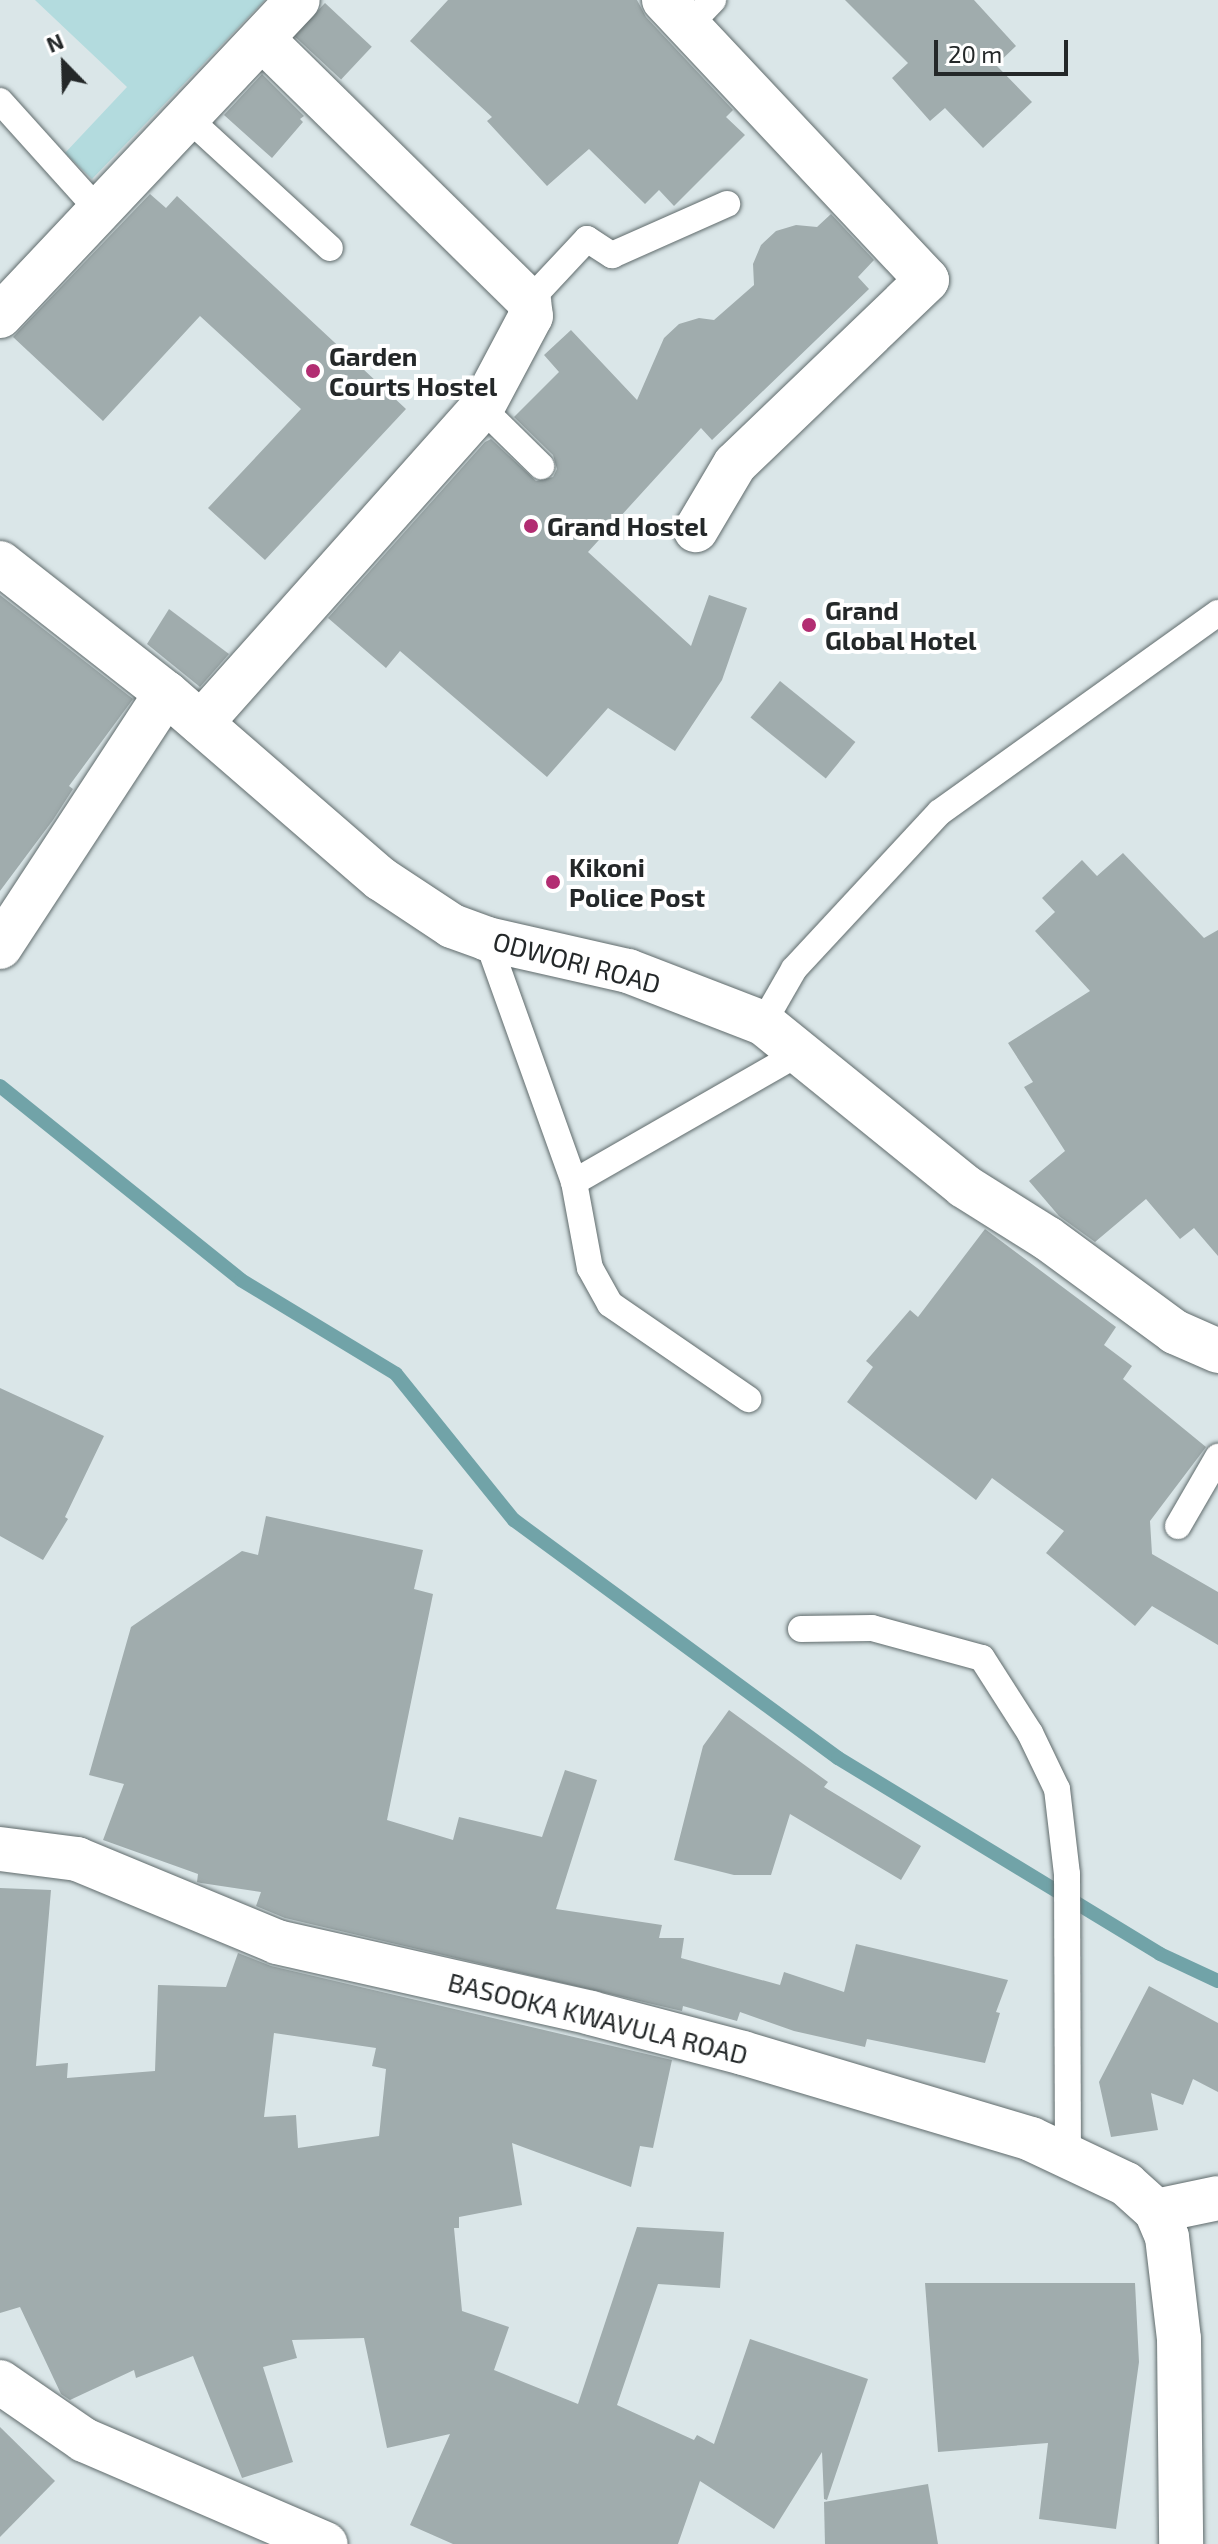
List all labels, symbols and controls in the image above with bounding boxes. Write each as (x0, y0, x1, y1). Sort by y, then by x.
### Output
north arrow (24, 24, 104, 104)
scale bar (938, 24, 1072, 74)
text: N (42, 27, 67, 57)
text: 20 m (948, 39, 1002, 68)
place label: Garden Courts Hostel (329, 340, 497, 402)
marker: Garden Courts Hostel (304, 362, 322, 380)
place label: Grand Hostel (547, 510, 707, 542)
marker: Grand Hostel (522, 517, 540, 535)
place label: Grand Global Hotel (825, 594, 977, 656)
marker: Grand Global Hotel (800, 616, 818, 634)
place label: Kikoni Police Post (569, 851, 705, 912)
marker: Kikoni Police Post (544, 873, 562, 891)
street label: ODWORI ROAD (490, 925, 664, 999)
street label: BASOOKA KWAVULA ROAD (444, 1965, 752, 2071)

